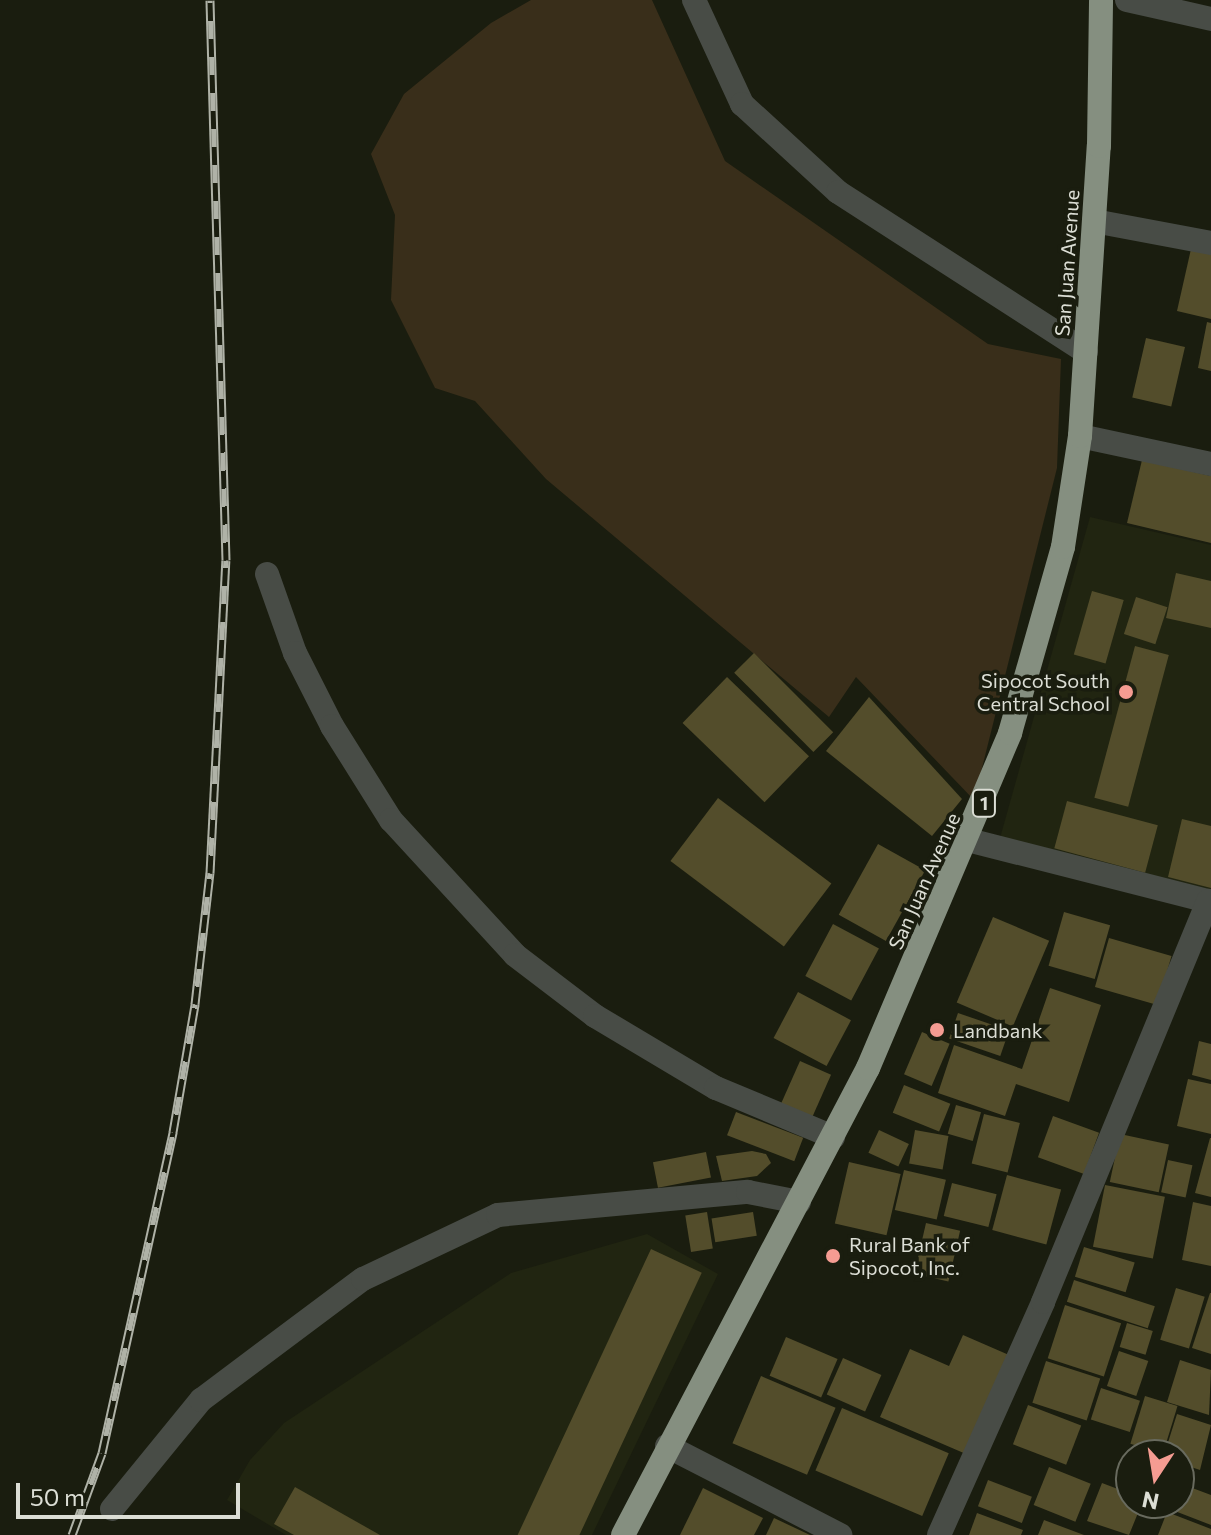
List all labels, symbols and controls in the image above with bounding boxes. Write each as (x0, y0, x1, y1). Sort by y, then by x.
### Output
street label: San Juan Avenue (1050, 189, 1084, 337)
place label: Sipocot South Central School (977, 668, 1110, 715)
marker: Sipocot South Central School (1117, 683, 1135, 701)
road number: 1 (970, 789, 998, 817)
street label: San Juan Avenue (883, 809, 965, 953)
place label: Landbank (953, 1018, 1043, 1042)
marker: Landbank (928, 1021, 946, 1039)
place label: Rural Bank of Sipocot, Inc. (849, 1232, 970, 1279)
marker: Rural Bank of Sipocot, Inc. (824, 1247, 842, 1265)
north arrow (1115, 1439, 1195, 1519)
scale bar (20, 1467, 244, 1517)
text: 50 m (30, 1482, 85, 1511)
text: N (1139, 1486, 1161, 1516)

